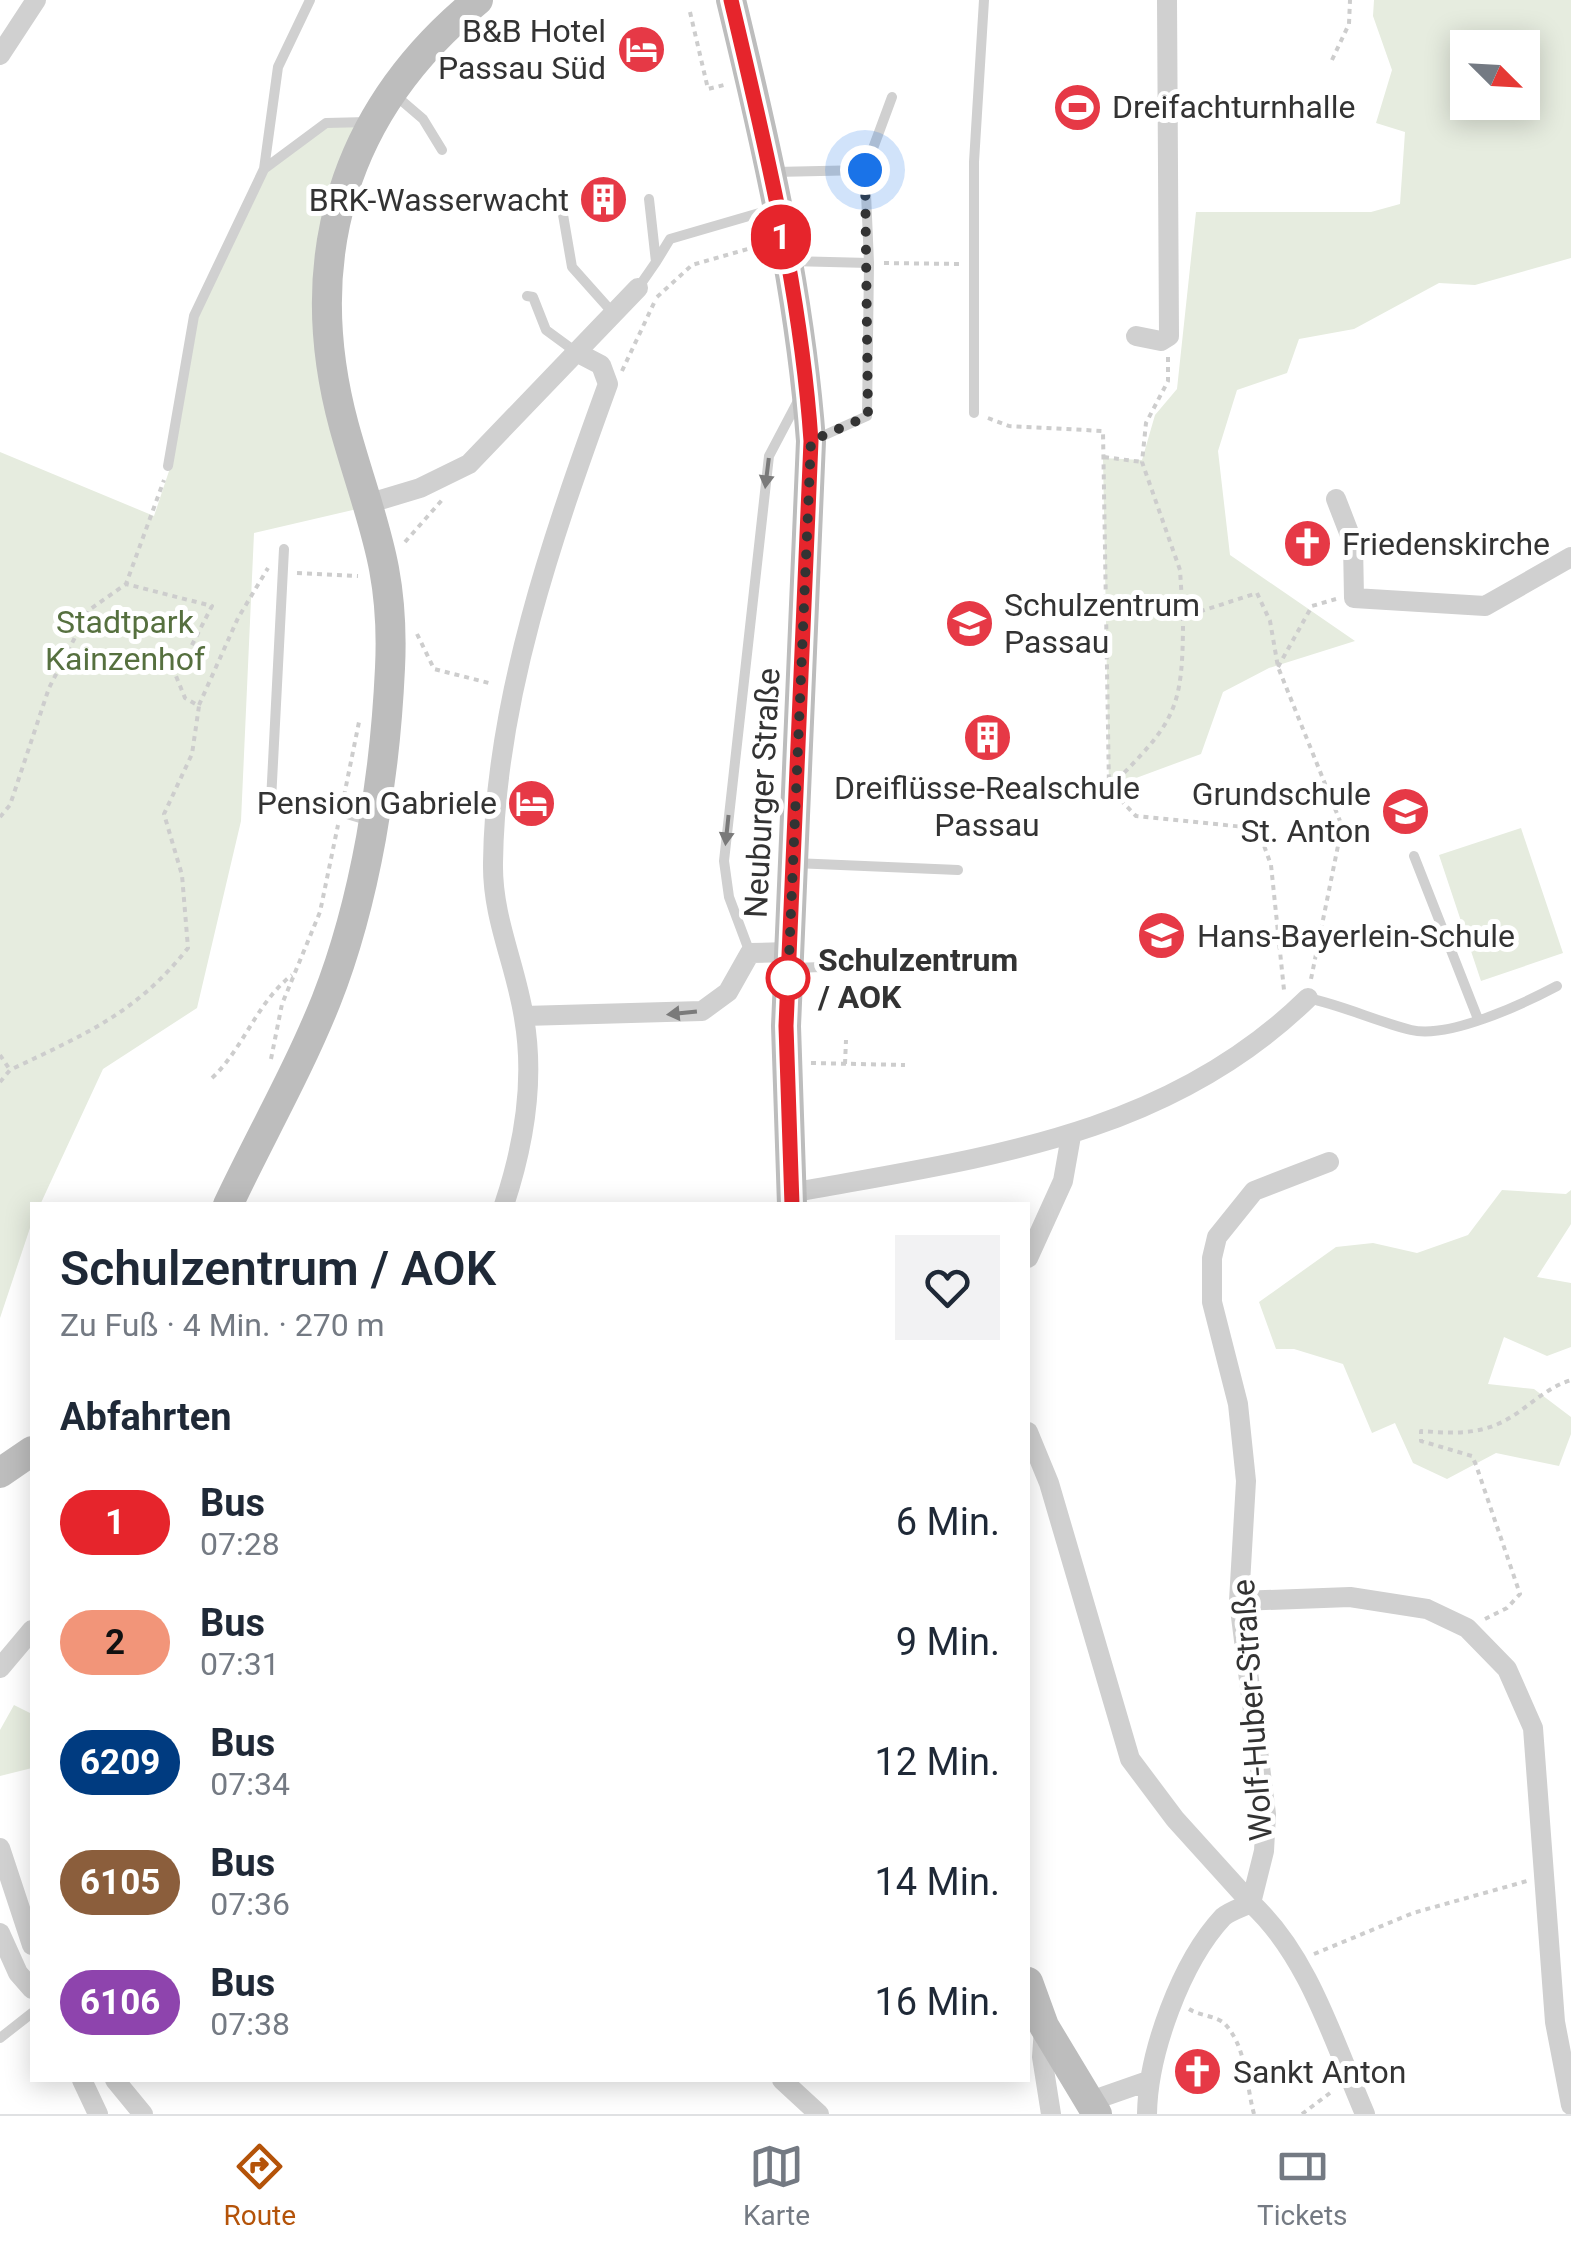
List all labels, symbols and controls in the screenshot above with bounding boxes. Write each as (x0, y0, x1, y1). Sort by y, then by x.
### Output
place label: B&B Hotel Passau Süd (438, 12, 606, 87)
hotel icon: B&B Hotel Passau Süd (615, 23, 667, 75)
north arrow (1450, 30, 1540, 120)
map controls (1450, 30, 1540, 120)
sports icon: Dreifachturnhalle (1051, 81, 1103, 133)
place label: Dreifachturnhalle (1112, 88, 1355, 126)
your location (840, 145, 890, 195)
building icon: BRK-Wasserwacht (578, 174, 630, 226)
place label: BRK-Wasserwacht (309, 181, 569, 219)
line badge: 1 (748, 204, 814, 270)
text: 1 (771, 217, 791, 258)
one-way arrow (759, 457, 775, 489)
church icon: Friedenskirche (1281, 518, 1333, 570)
place label: Friedenskirche (1342, 525, 1550, 563)
place label: Schulzentrum Passau (1004, 586, 1200, 661)
school or university icon: Schulzentrum Passau (943, 597, 995, 649)
park label: Stadtpark Kainzenhof (45, 603, 206, 678)
street label: Neuburger Straße (736, 667, 788, 919)
building icon: Dreiflüsse-Realschule Passau (961, 712, 1013, 764)
place label: Dreiflüsse-Realschule Passau (834, 769, 1140, 844)
place label: Grundschule St. Anton (1192, 775, 1371, 850)
hotel icon: Pension Gabriele (506, 777, 558, 829)
place label: Pension Gabriele (257, 784, 497, 822)
school or university icon: Grundschule St. Anton (1380, 786, 1432, 838)
one-way arrow (719, 815, 735, 847)
school or university icon: Hans-Bayerlein-Schule (1136, 910, 1188, 962)
place label: Hans-Bayerlein-Schule (1197, 917, 1515, 955)
place label: Schulzentrum / AOK (817, 941, 1018, 1016)
marker: Schulzentrum / AOK (767, 957, 809, 999)
one-way arrow (666, 1005, 697, 1021)
button: heart (895, 1235, 1000, 1340)
text: Schulzentrum / AOK (60, 1240, 496, 1297)
text: Zu Fuß · 4 Min. · 270 m (60, 1306, 385, 1344)
text: Abfahrten (60, 1395, 232, 1439)
text: Bus (200, 1481, 265, 1525)
text: 6 Min. (896, 1500, 1000, 1544)
text: 1 (105, 1502, 125, 1543)
text: 07:28 (200, 1525, 280, 1563)
street label: Wolf-Huber-Straße (1224, 1578, 1280, 1842)
text: Bus (200, 1601, 265, 1645)
text: 9 Min. (896, 1620, 1000, 1664)
text: 2 (105, 1622, 125, 1663)
text: 07:31 (200, 1645, 280, 1683)
text: Bus (210, 1721, 275, 1765)
text: 12 Min. (874, 1740, 1000, 1784)
text: 6209 (80, 1742, 160, 1783)
text: 07:34 (210, 1765, 290, 1803)
text: Bus (210, 1841, 275, 1885)
text: 14 Min. (874, 1860, 1000, 1904)
text: 6105 (80, 1862, 160, 1903)
text: 07:36 (210, 1885, 290, 1923)
text: Bus (210, 1961, 275, 2005)
text: 16 Min. (874, 1980, 1000, 2024)
text: 6106 (80, 1982, 160, 2023)
text: 07:38 (210, 2005, 290, 2043)
church icon: Sankt Anton (1172, 2046, 1224, 2098)
place label: Sankt Anton (1233, 2053, 1406, 2091)
tab: Route (223, 2139, 296, 2232)
tab: Karte (743, 2139, 810, 2232)
tab: Tickets (1257, 2139, 1348, 2232)

